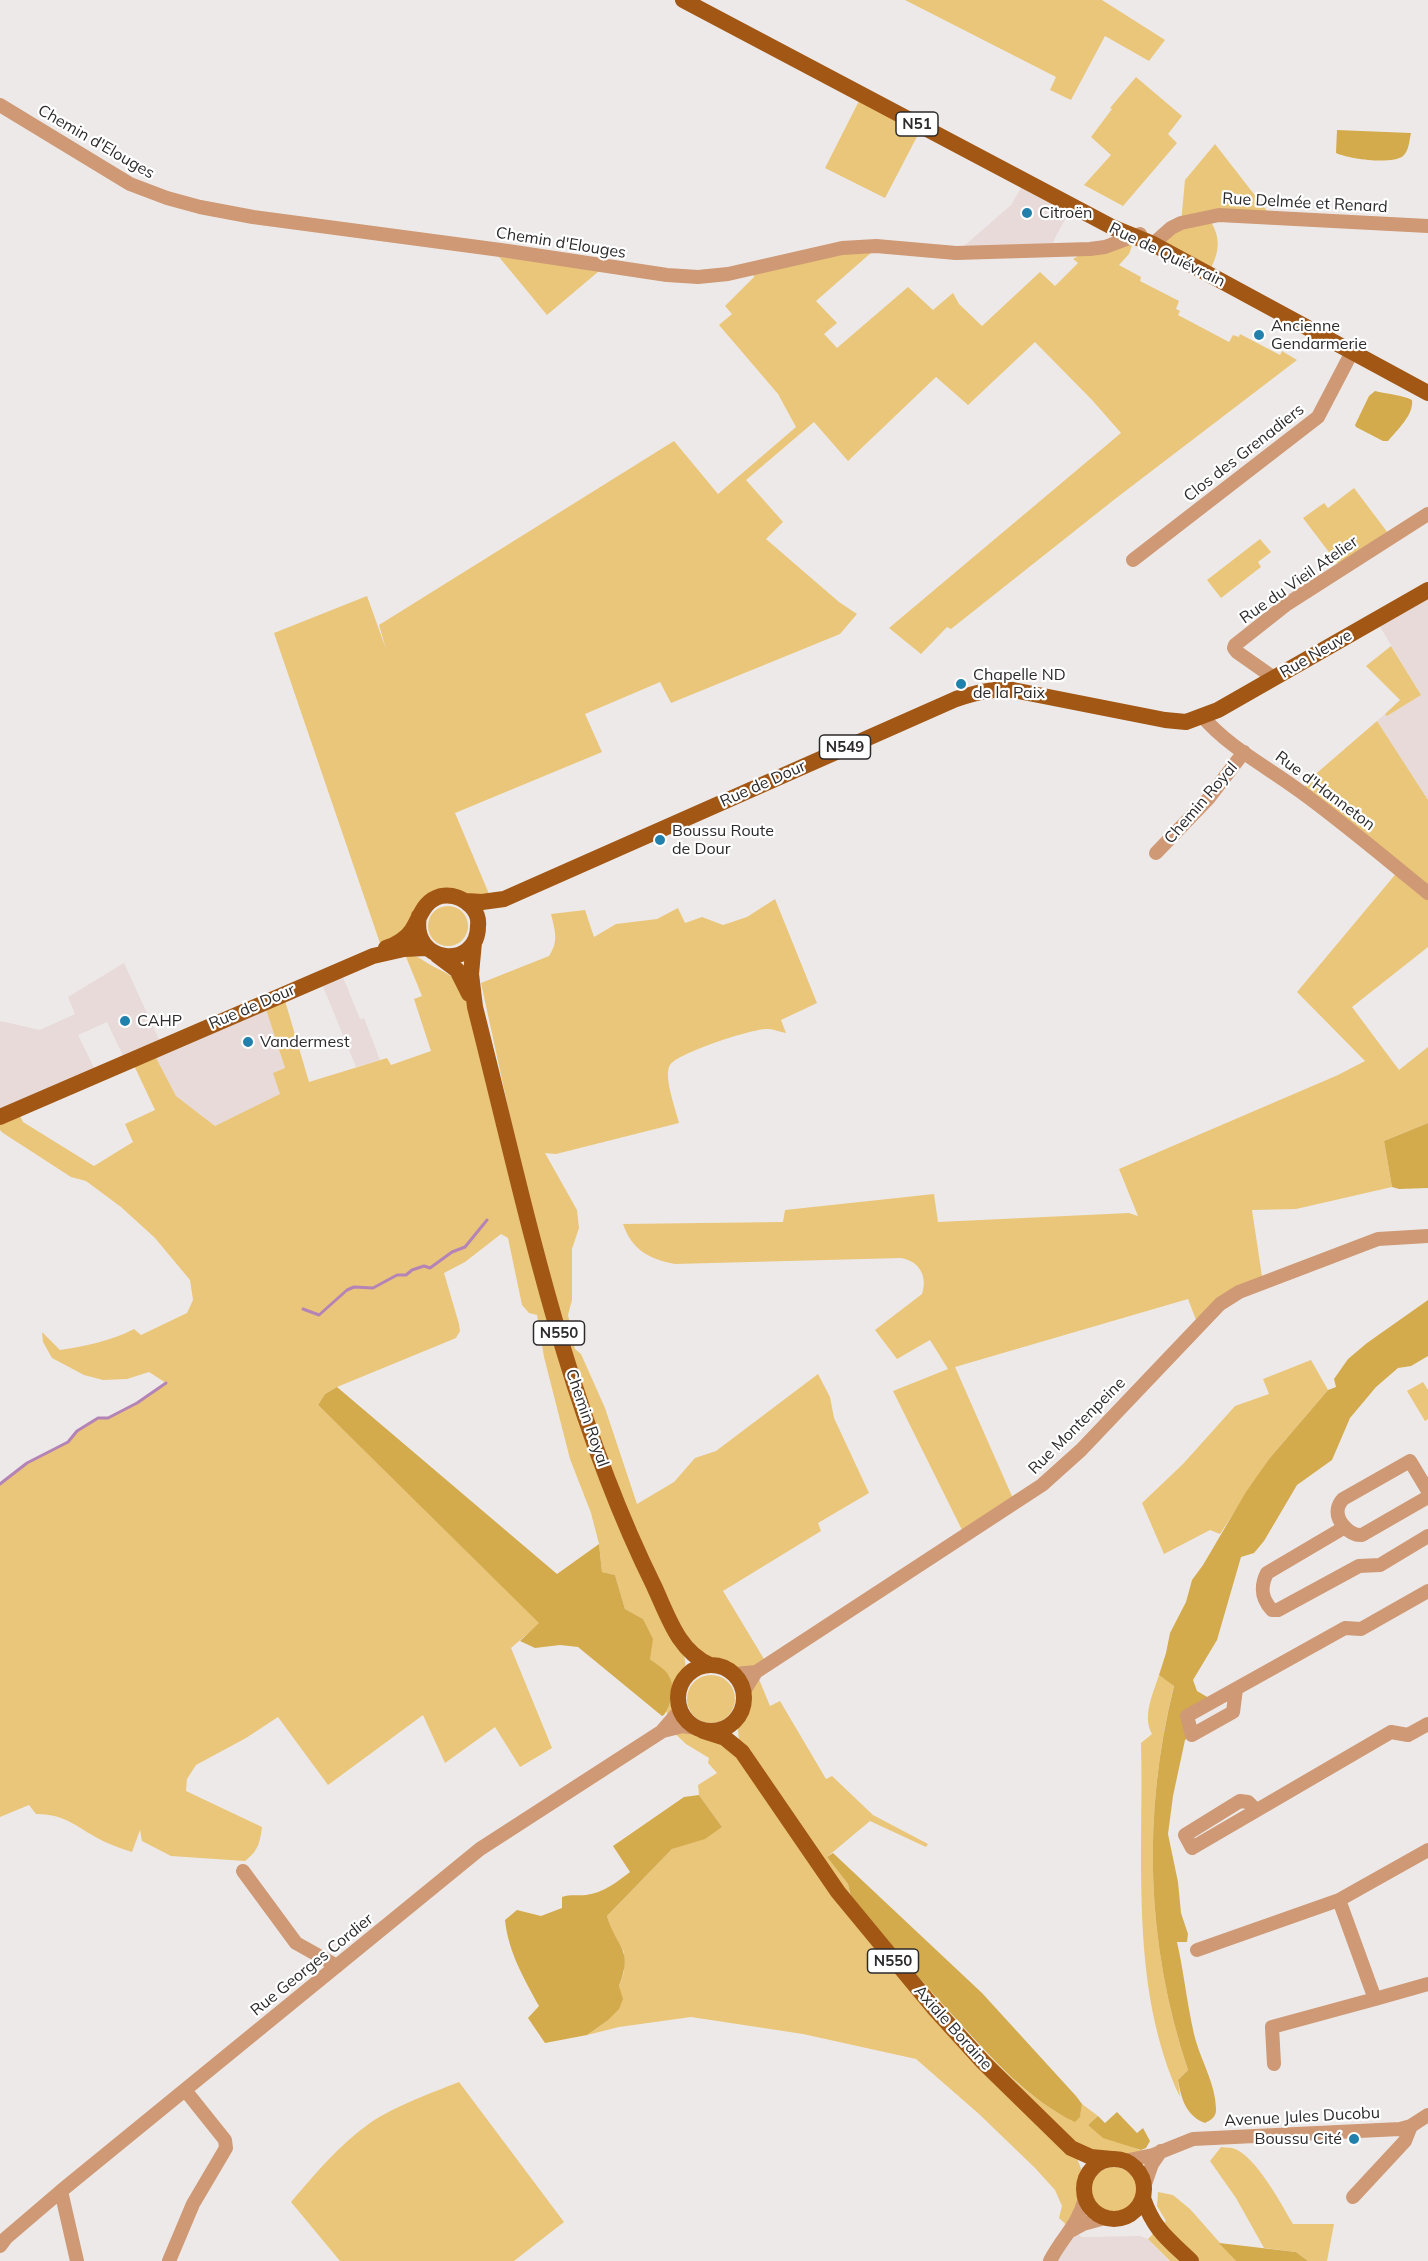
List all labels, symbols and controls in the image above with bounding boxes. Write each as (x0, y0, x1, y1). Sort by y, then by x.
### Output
street label: Chemin d'Elouges (34, 101, 158, 183)
road number: N51 (896, 112, 938, 136)
street label: Rue Delmée et Renard (1222, 189, 1388, 217)
place label: Citroën (1039, 203, 1092, 223)
marker: Citroën (1020, 206, 1034, 220)
street label: Rue de Quiévrain (1106, 219, 1228, 291)
street label: Chemin d'Elouges (495, 223, 627, 263)
place label: Ancienne Gendarmerie (1271, 316, 1367, 354)
marker: Ancienne Gendarmerie (1252, 328, 1266, 342)
street label: Clos des Grenadiers (1180, 400, 1308, 506)
street label: Rue du Vieil Atelier (1236, 532, 1362, 628)
street label: Rue Neuve (1276, 626, 1356, 682)
place label: Chapelle ND de la Paix (973, 665, 1066, 703)
marker: Chapelle ND de la Paix (954, 677, 968, 691)
road number: N549 (820, 735, 870, 759)
street label: Rue d'Hanneton (1271, 747, 1379, 835)
street label: Rue de Dour (717, 757, 809, 811)
street label: Chemin Royal (1160, 758, 1242, 848)
place label: Boussu Route de Dour (672, 821, 774, 859)
marker: Boussu Route de Dour (653, 833, 667, 847)
street label: Rue de Dour (206, 980, 298, 1034)
place label: CAHP (137, 1011, 182, 1031)
marker: CAHP (118, 1014, 132, 1028)
place label: Vandermest (260, 1032, 350, 1052)
marker: Vandermest (241, 1035, 255, 1049)
road number: N550 (534, 1321, 584, 1345)
street label: Chemin Royal (561, 1367, 613, 1469)
street label: Rue Montenpeine (1025, 1374, 1129, 1478)
street label: Rue Georges Cordier (247, 1910, 377, 2020)
road number: N550 (868, 1949, 918, 1973)
street label: Axiale Boraine (910, 1982, 996, 2074)
street label: Avenue Jules Ducobu (1224, 2103, 1380, 2131)
place label: Boussu Cité (1254, 2129, 1342, 2149)
marker: Boussu Cité (1347, 2132, 1361, 2146)

